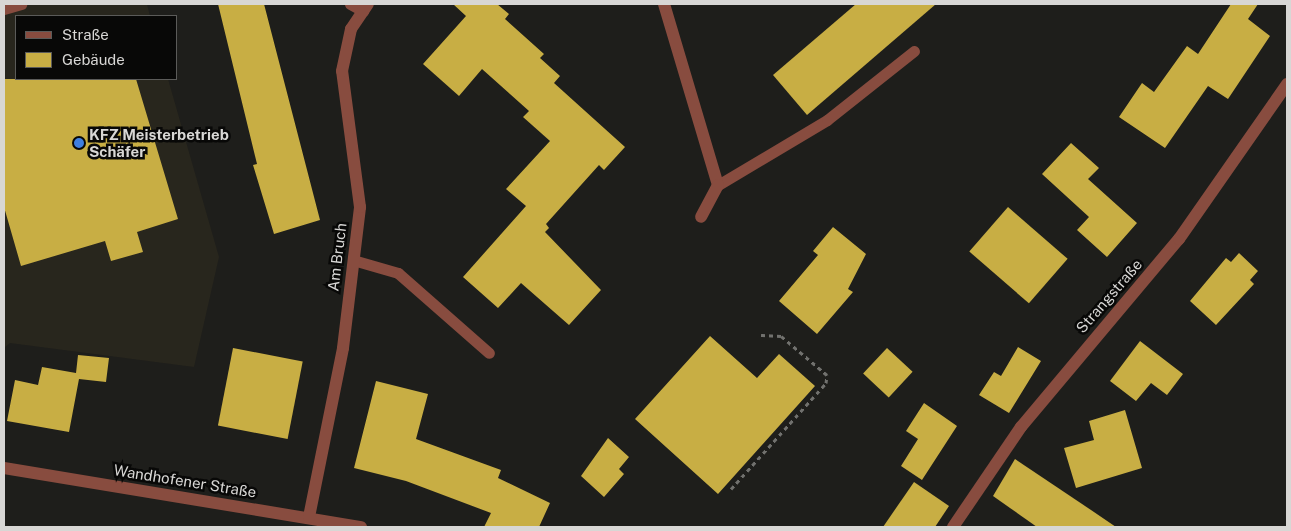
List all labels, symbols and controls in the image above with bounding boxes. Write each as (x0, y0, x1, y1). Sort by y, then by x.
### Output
legend (15, 15, 178, 80)
text: Straße (62, 26, 109, 43)
text: Gebäude (62, 51, 125, 68)
place label: KFZ Meisterbetrieb Schäfer (89, 125, 229, 160)
marker: KFZ Meisterbetrieb Schäfer (73, 137, 85, 149)
street label: Am Bruch (324, 222, 350, 292)
street label: Strangstraße (1072, 256, 1146, 336)
street label: Wandhofener Straße (112, 461, 258, 501)

